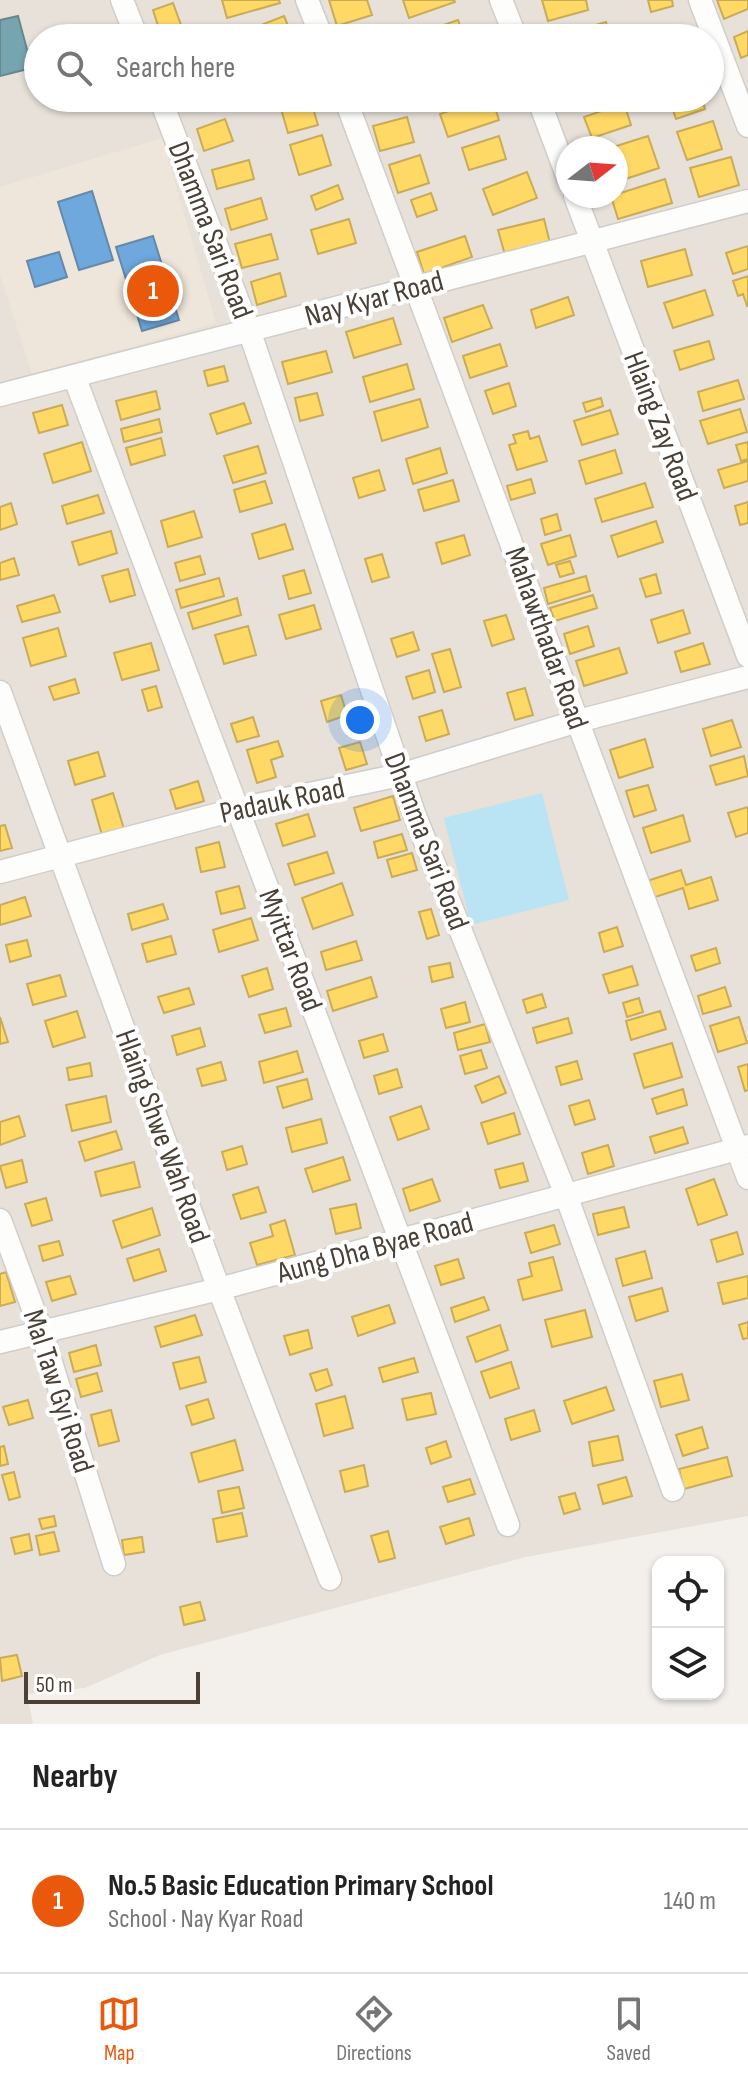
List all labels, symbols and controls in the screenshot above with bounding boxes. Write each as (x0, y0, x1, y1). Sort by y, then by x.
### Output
search box (24, 24, 724, 112)
icon: search (52, 46, 96, 90)
text: Search here (116, 50, 235, 86)
street label: Dhamma Sari Road (160, 136, 260, 324)
north arrow (556, 136, 628, 208)
pin: 1 (127, 261, 179, 321)
street label: Nay Kyar Road (301, 263, 447, 335)
street label: Hlaing Zay Road (615, 346, 705, 506)
street label: Mahawthadar Road (496, 542, 596, 734)
your location (340, 700, 380, 740)
street label: Dhamma Sari Road (376, 747, 476, 935)
street label: Padauk Road (217, 770, 348, 832)
street label: Myittar Road (250, 884, 330, 1017)
street label: Hlaing Shwe Wah Road (107, 1025, 217, 1248)
street label: Aung Dha Byae Road (272, 1205, 477, 1292)
street label: Mal Taw Gyi Road (15, 1305, 101, 1477)
map controls (652, 1556, 724, 1700)
button: locate (652, 1556, 724, 1628)
button: layers (652, 1628, 724, 1700)
scale bar (24, 1668, 200, 1704)
text: 50 m (36, 1672, 72, 1699)
text: Nearby (32, 1756, 118, 1797)
text: No.5 Basic Education Primary School (108, 1868, 494, 1904)
text: 1 (53, 1886, 63, 1917)
text: 140 m (664, 1886, 716, 1917)
text: School · Nay Kyar Road (108, 1904, 303, 1935)
tab: Map (97, 1992, 141, 2067)
tab: Directions (336, 1992, 412, 2067)
tab: Saved (607, 1992, 651, 2067)

